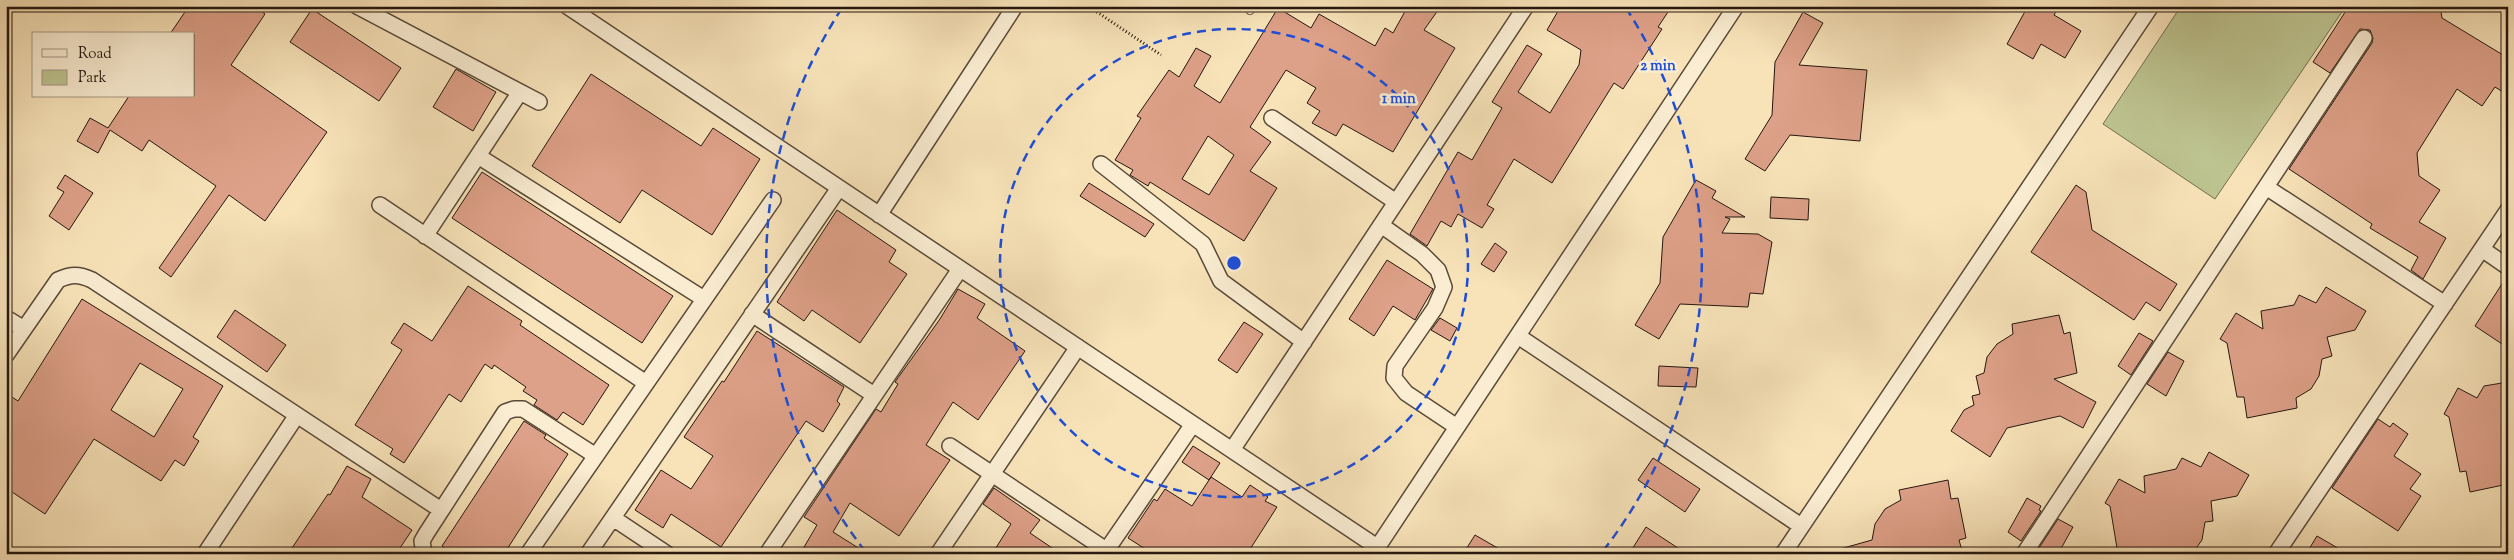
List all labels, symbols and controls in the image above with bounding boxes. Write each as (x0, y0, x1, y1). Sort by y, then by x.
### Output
legend (32, 32, 195, 98)
text: Road (78, 44, 112, 65)
text: 2 min (1640, 56, 1676, 77)
text: Park (78, 68, 107, 89)
text: 1 min (1382, 89, 1416, 110)
centre of rings (1225, 254, 1243, 272)

